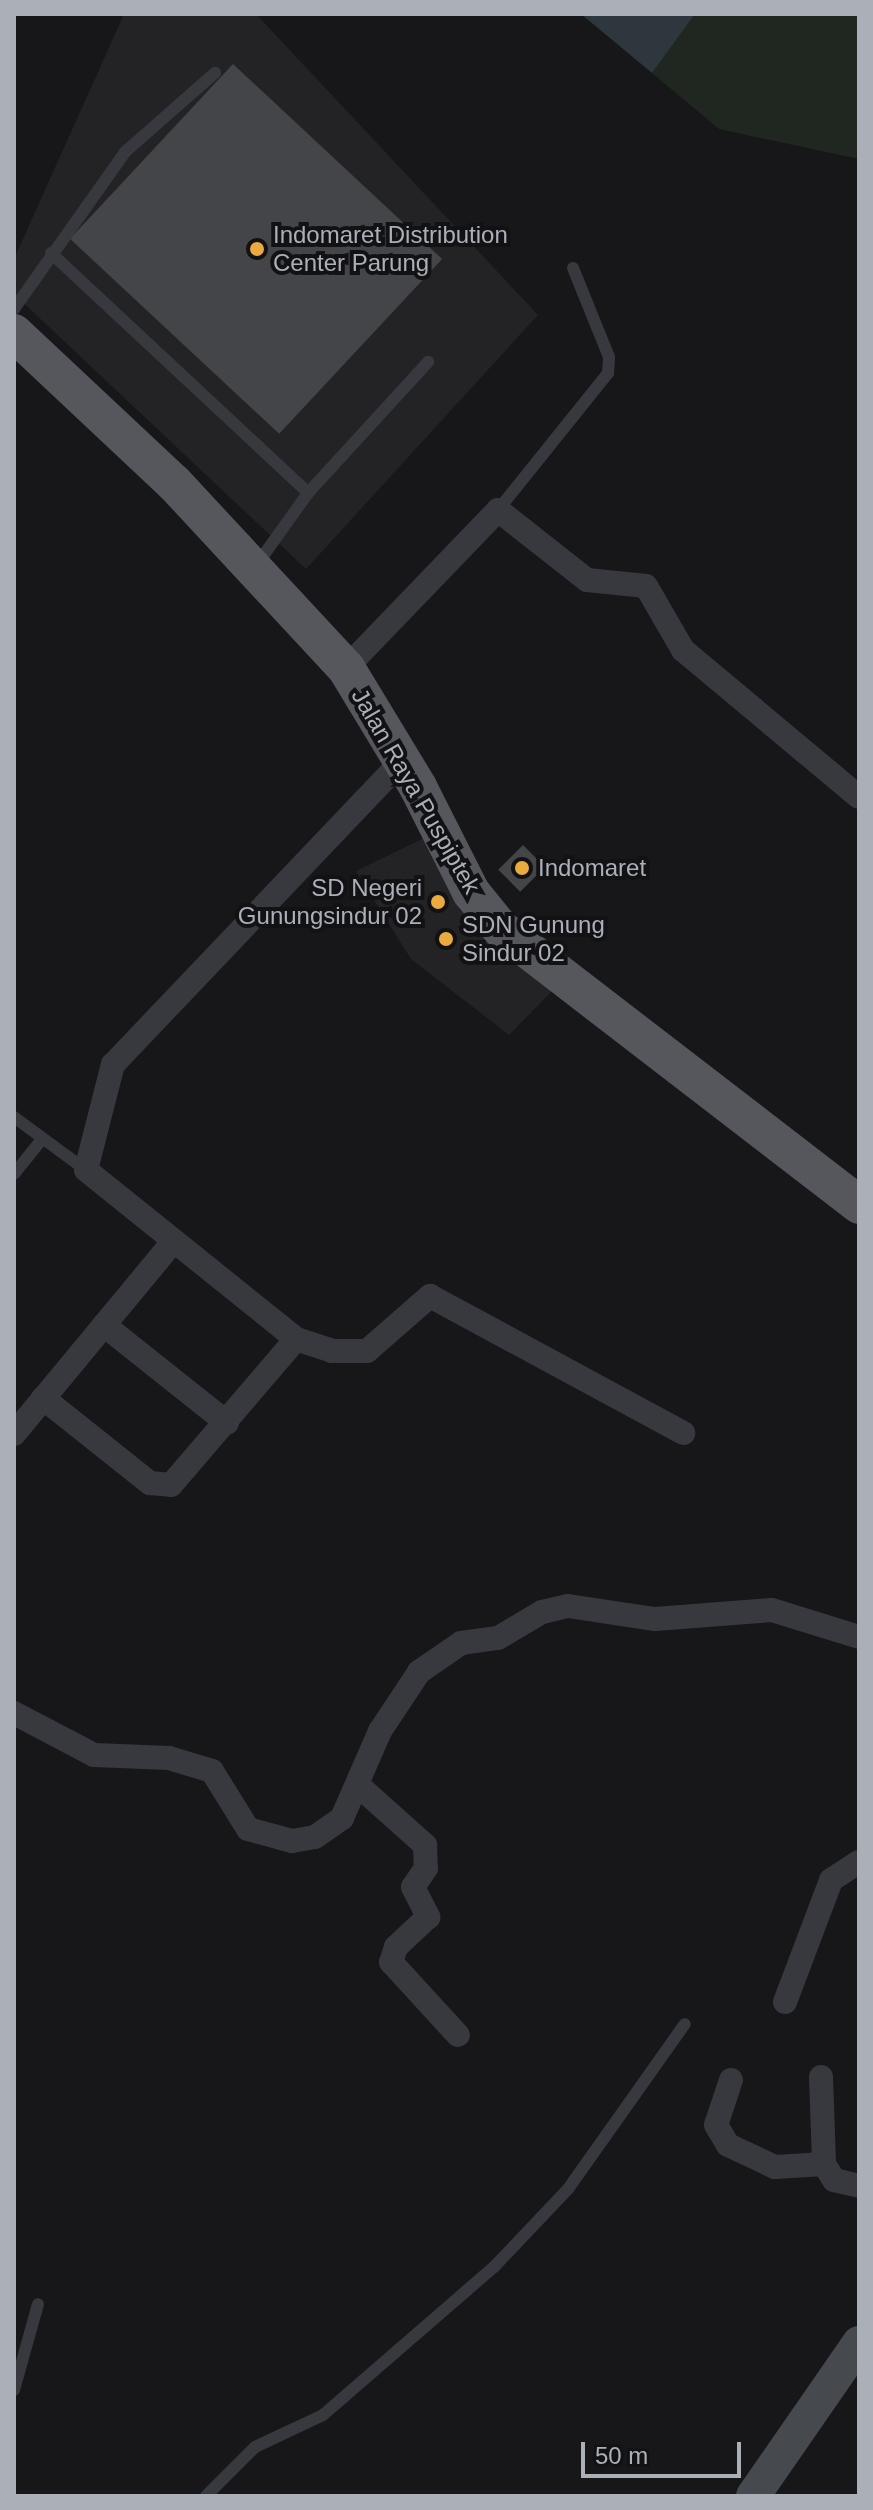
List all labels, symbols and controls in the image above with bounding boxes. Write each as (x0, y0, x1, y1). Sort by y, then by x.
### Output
place label: Indomaret Distribution Center Parung (273, 221, 508, 277)
marker: Indomaret Distribution Center Parung (248, 240, 266, 258)
street label: Jalan Raya Puspiptek (345, 683, 487, 899)
place label: Indomaret (538, 854, 646, 882)
marker: Indomaret (513, 859, 531, 877)
place label: SD Negeri Gunungsindur 02 (238, 874, 422, 930)
marker: SD Negeri Gunungsindur 02 (429, 893, 447, 911)
place label: SDN Gunung Sindur 02 (462, 911, 605, 967)
marker: SDN Gunung Sindur 02 (437, 930, 455, 948)
scale bar (585, 2426, 745, 2476)
text: 50 m (595, 2442, 648, 2469)

